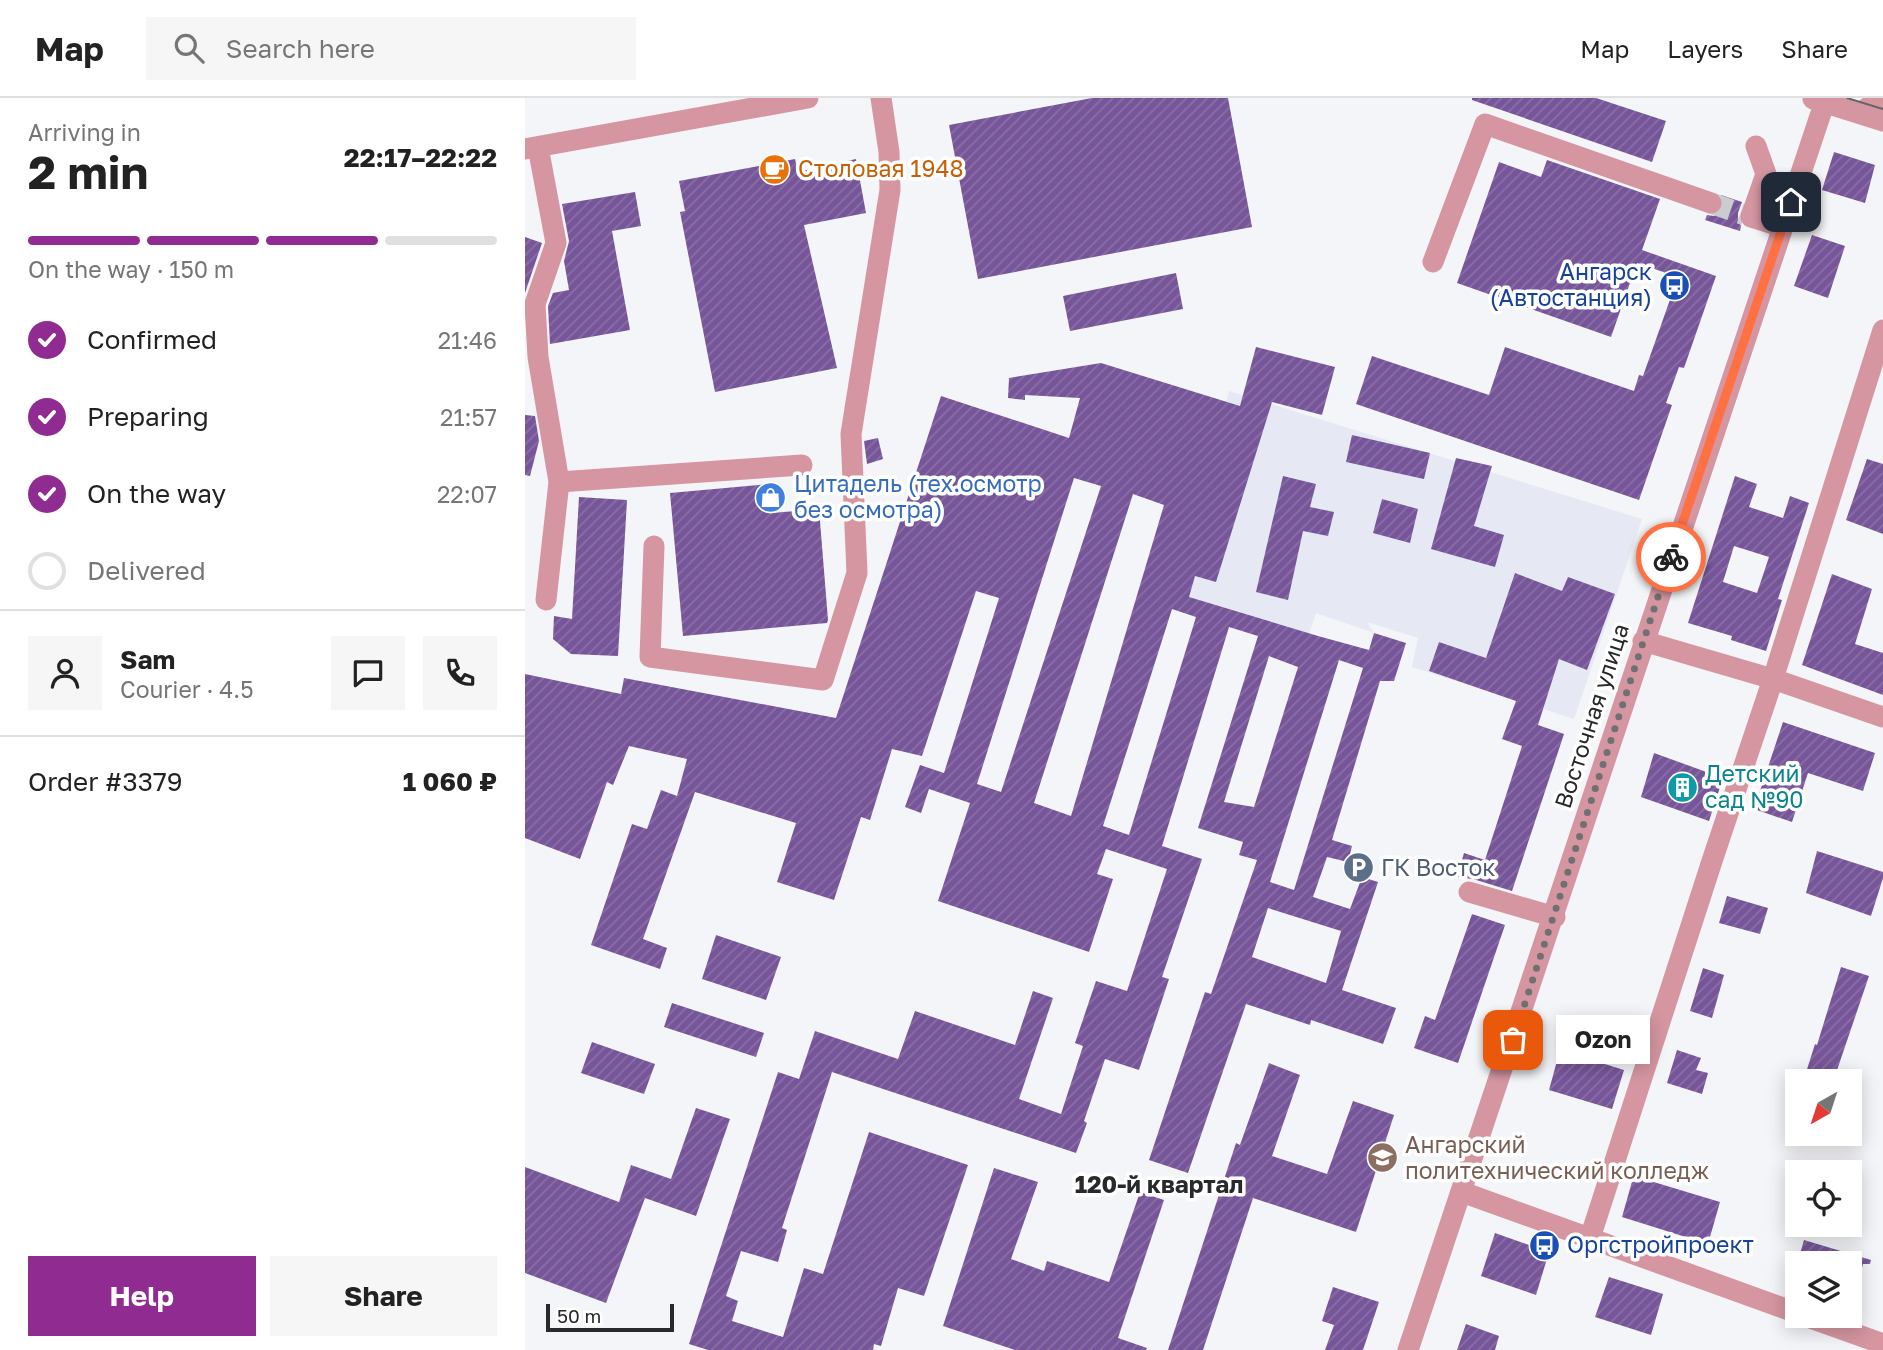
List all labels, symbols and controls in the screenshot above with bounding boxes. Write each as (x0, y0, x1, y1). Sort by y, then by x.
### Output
search box (146, 17, 636, 80)
text: Map (35, 29, 104, 68)
icon: search (170, 29, 208, 67)
text: Search here (226, 33, 375, 64)
text: Map (1580, 34, 1629, 63)
text: Layers (1667, 34, 1743, 63)
text: Share (1781, 34, 1848, 63)
text: Arriving in (28, 118, 141, 146)
text: 22:17–22:22 (344, 142, 497, 173)
text: 2 min (28, 144, 148, 199)
cafe icon: Столовая 1948 (758, 152, 792, 186)
place label: Столовая 1948 (798, 154, 964, 182)
pin (1761, 172, 1821, 232)
icon: home (1772, 183, 1810, 221)
text: On the way · 150 m (28, 255, 234, 283)
place label: Ангарск (Автостанция) (1490, 257, 1652, 311)
bus stop icon: Ангарск (Автостанция) (1658, 268, 1692, 302)
icon: check (28, 321, 66, 359)
text: Confirmed (87, 324, 217, 355)
text: 21:46 (438, 326, 497, 354)
icon: check (28, 398, 66, 436)
text: Preparing (87, 401, 209, 432)
text: 21:57 (440, 403, 497, 431)
place label: Цитадель (тех.осмотр без осмотра) (794, 469, 1042, 523)
icon: check (28, 475, 66, 513)
text: On the way (87, 478, 226, 509)
text: 22:07 (437, 480, 497, 508)
shop icon: Цитадель (тех.осмотр без осмотра) (754, 480, 788, 514)
courier (1636, 522, 1706, 592)
icon: bike (1652, 538, 1690, 576)
text: Delivered (87, 555, 206, 586)
street label: Восточная улица (1548, 620, 1634, 812)
button: person (28, 636, 102, 710)
button: chat (331, 636, 405, 710)
button: phone (423, 636, 497, 710)
text: Sam (120, 644, 175, 675)
text: Courier · 4.5 (120, 675, 253, 703)
place label: Детский сад №90 (1705, 759, 1804, 813)
text: Order #3379 (28, 766, 182, 797)
text: 1 060 ₽ (403, 766, 497, 797)
building icon: Детский сад №90 (1665, 770, 1699, 804)
parking icon: ГК Восток (1341, 851, 1375, 885)
place label: ГК Восток (1381, 853, 1496, 881)
pin (1483, 1010, 1543, 1070)
callout: Ozon (1555, 1016, 1649, 1065)
icon: bag (1494, 1021, 1532, 1059)
text: Ozon (1575, 1025, 1631, 1053)
north arrow (1785, 1069, 1862, 1146)
map controls (1785, 1069, 1862, 1328)
place label: Ангарский политехнический колледж (1405, 1130, 1709, 1184)
school or university icon: Ангарский политехнический колледж (1365, 1141, 1399, 1175)
button: locate (1785, 1160, 1862, 1237)
district label: 120-й квартал (1075, 1169, 1243, 1198)
bus stop icon: Оргстройпроект (1527, 1228, 1561, 1262)
place label: Оргстройпроект (1567, 1230, 1754, 1258)
button: layers (1785, 1251, 1862, 1328)
button: Help (28, 1256, 256, 1336)
button: Share (270, 1256, 497, 1336)
scale bar (546, 1301, 674, 1333)
text: 50 m (557, 1304, 601, 1327)

